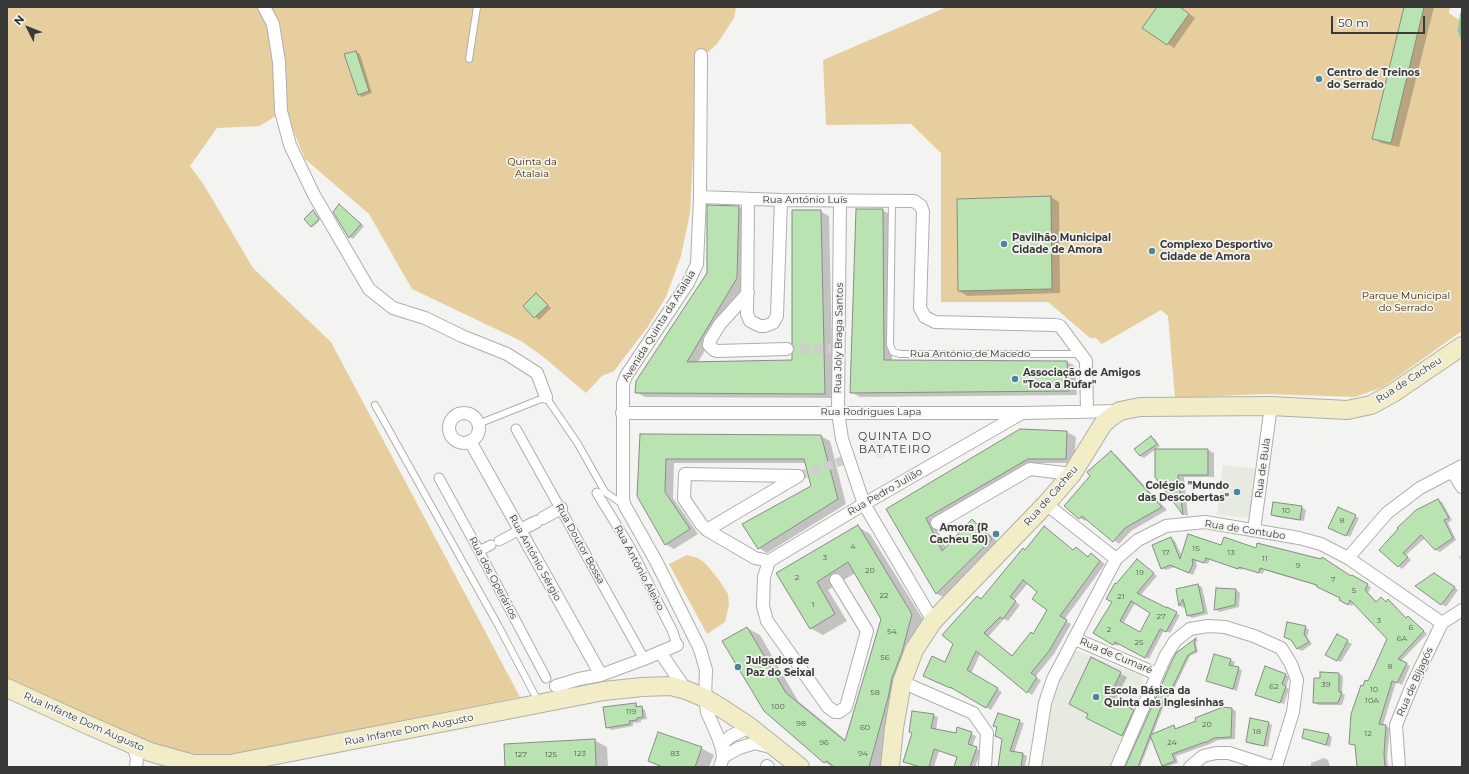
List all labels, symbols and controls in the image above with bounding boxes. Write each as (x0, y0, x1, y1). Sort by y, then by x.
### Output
north arrow (8, 8, 48, 48)
scale bar (1333, 8, 1427, 34)
text: N (11, 12, 27, 28)
text: 50 m (1338, 15, 1369, 30)
place label: Centro de Treinos do Serrado (1327, 67, 1420, 90)
marker: Centro de Treinos do Serrado (1314, 74, 1324, 84)
park label: Quinta da Atalaia (507, 156, 557, 180)
street label: Rua António Luís (763, 194, 847, 206)
place label: Pavilhão Municipal Cidade de Amora (1012, 232, 1111, 256)
marker: Pavilhão Municipal Cidade de Amora (999, 239, 1009, 249)
place label: Complexo Desportivo Cidade de Amora (1160, 239, 1273, 262)
marker: Complexo Desportivo Cidade de Amora (1147, 246, 1157, 256)
street label: Avenida Quinta da Atalaia (620, 268, 698, 384)
street label: Rua Joly Braga Santos (832, 283, 846, 393)
park label: Parque Municipal do Serrado (1362, 290, 1450, 314)
street label: Rua António de Macedo (910, 348, 1030, 360)
street label: Rua de Cacheu (1374, 354, 1444, 406)
place label: Associação de Amigos "Toca a Rufar" (1023, 367, 1140, 390)
marker: Associação de Amigos "Toca a Rufar" (1010, 374, 1020, 384)
street label: Rua Rodrigues Lapa (821, 406, 921, 418)
district label: QUINTA DO BATATEIRO (858, 430, 932, 456)
street label: Rua de Bula (1253, 437, 1273, 499)
street label: Rua de Cacheu (1022, 463, 1080, 529)
street label: Rua Pedro Julião (845, 466, 925, 518)
place label: Colégio "Mundo das Descobertas" (1138, 480, 1229, 504)
marker: Colégio "Mundo das Descobertas" (1232, 487, 1242, 497)
street label: Rua Doutor Bossa (553, 502, 607, 586)
house number: 10 (1282, 506, 1290, 516)
street label: Rua António Sérgio (506, 513, 564, 603)
house number: 8 (1339, 516, 1345, 526)
street label: Rua de Contubo (1204, 518, 1286, 542)
place label: Amora (R Cacheu 50) (929, 522, 988, 546)
street label: Rua António Aleixo (611, 523, 667, 613)
marker: Amora (R Cacheu 50) (991, 529, 1001, 539)
street label: Rua dos Operários (466, 535, 520, 621)
house number: 4 (850, 542, 856, 552)
house number: 15 (1192, 544, 1200, 554)
house number: 17 (1162, 548, 1170, 558)
house number: 13 (1227, 548, 1235, 558)
house number: 3 (823, 553, 827, 563)
house number: 11 (1262, 554, 1268, 564)
house number: 9 (1296, 561, 1300, 571)
house number: 20 (865, 566, 875, 576)
house number: 19 (1136, 568, 1144, 578)
house number: 2 (795, 573, 799, 583)
house number: 7 (1331, 575, 1335, 585)
house number: 5 (1352, 586, 1356, 596)
house number: 22 (879, 591, 889, 601)
house number: 21 (1117, 592, 1125, 602)
house number: 1 (812, 600, 814, 610)
house number: 27 (1156, 612, 1166, 622)
house number: 3 (1377, 616, 1381, 626)
house number: 6 (1409, 623, 1413, 633)
house number: 2 (1107, 625, 1111, 635)
house number: 54 (887, 627, 897, 637)
house number: 6A (1397, 634, 1407, 644)
street label: Rua de Cumaré (1078, 635, 1154, 677)
house number: 25 (1134, 638, 1144, 648)
street label: Rua de Bijagós (1394, 645, 1436, 719)
house number: 56 (880, 653, 890, 663)
place label: Julgados de Paz do Seixal (746, 655, 815, 678)
marker: Julgados de Paz do Seixal (733, 662, 743, 672)
house number: 8 (1387, 662, 1393, 672)
house number: 39 (1321, 680, 1331, 690)
house number: 62 (1269, 682, 1279, 692)
place label: Escola Básica da Quinta das Inglesinhas (1104, 685, 1224, 708)
house number: 10 (1370, 685, 1378, 695)
house number: 58 (870, 688, 880, 698)
street label: Rua Infante Dom Augusto (22, 690, 146, 754)
marker: Escola Básica da Quinta das Inglesinhas (1091, 692, 1101, 702)
house number: 10A (1365, 696, 1379, 706)
house number: 100 (771, 702, 785, 712)
house number: 119 (626, 707, 636, 717)
street label: Rua Infante Dom Augusto (344, 712, 474, 748)
house number: 98 (796, 719, 806, 729)
house number: 20 (1202, 720, 1212, 730)
house number: 60 (860, 723, 870, 733)
house number: 18 (1253, 727, 1261, 737)
house number: 12 (1364, 729, 1372, 739)
house number: 96 (819, 738, 829, 748)
house number: 24 (1167, 738, 1177, 748)
house number: 123 (574, 749, 586, 759)
house number: 83 (670, 749, 680, 759)
house number: 94 (858, 749, 868, 759)
house number: 127 (515, 750, 527, 760)
house number: 125 (545, 750, 557, 760)

